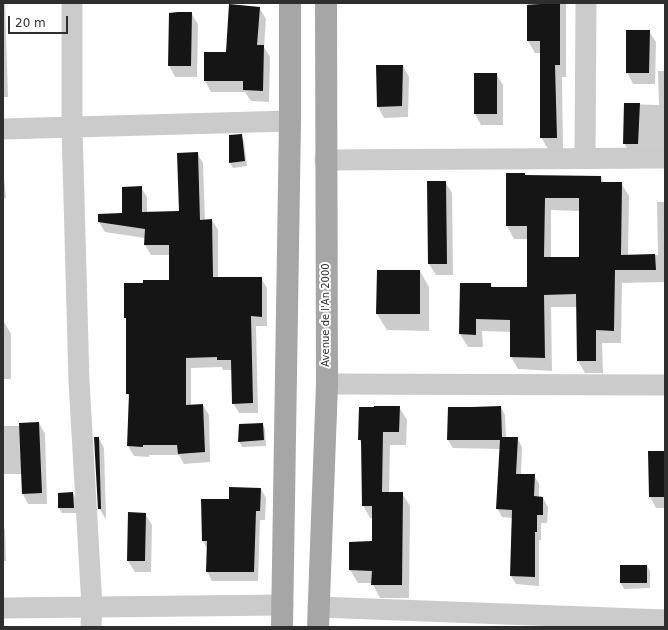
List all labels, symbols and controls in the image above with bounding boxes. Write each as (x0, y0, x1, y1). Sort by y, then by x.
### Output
scale bar (10, 8, 70, 34)
text: 20 m (15, 16, 46, 30)
street label: Avenue de l'An 2000 (320, 263, 332, 367)

